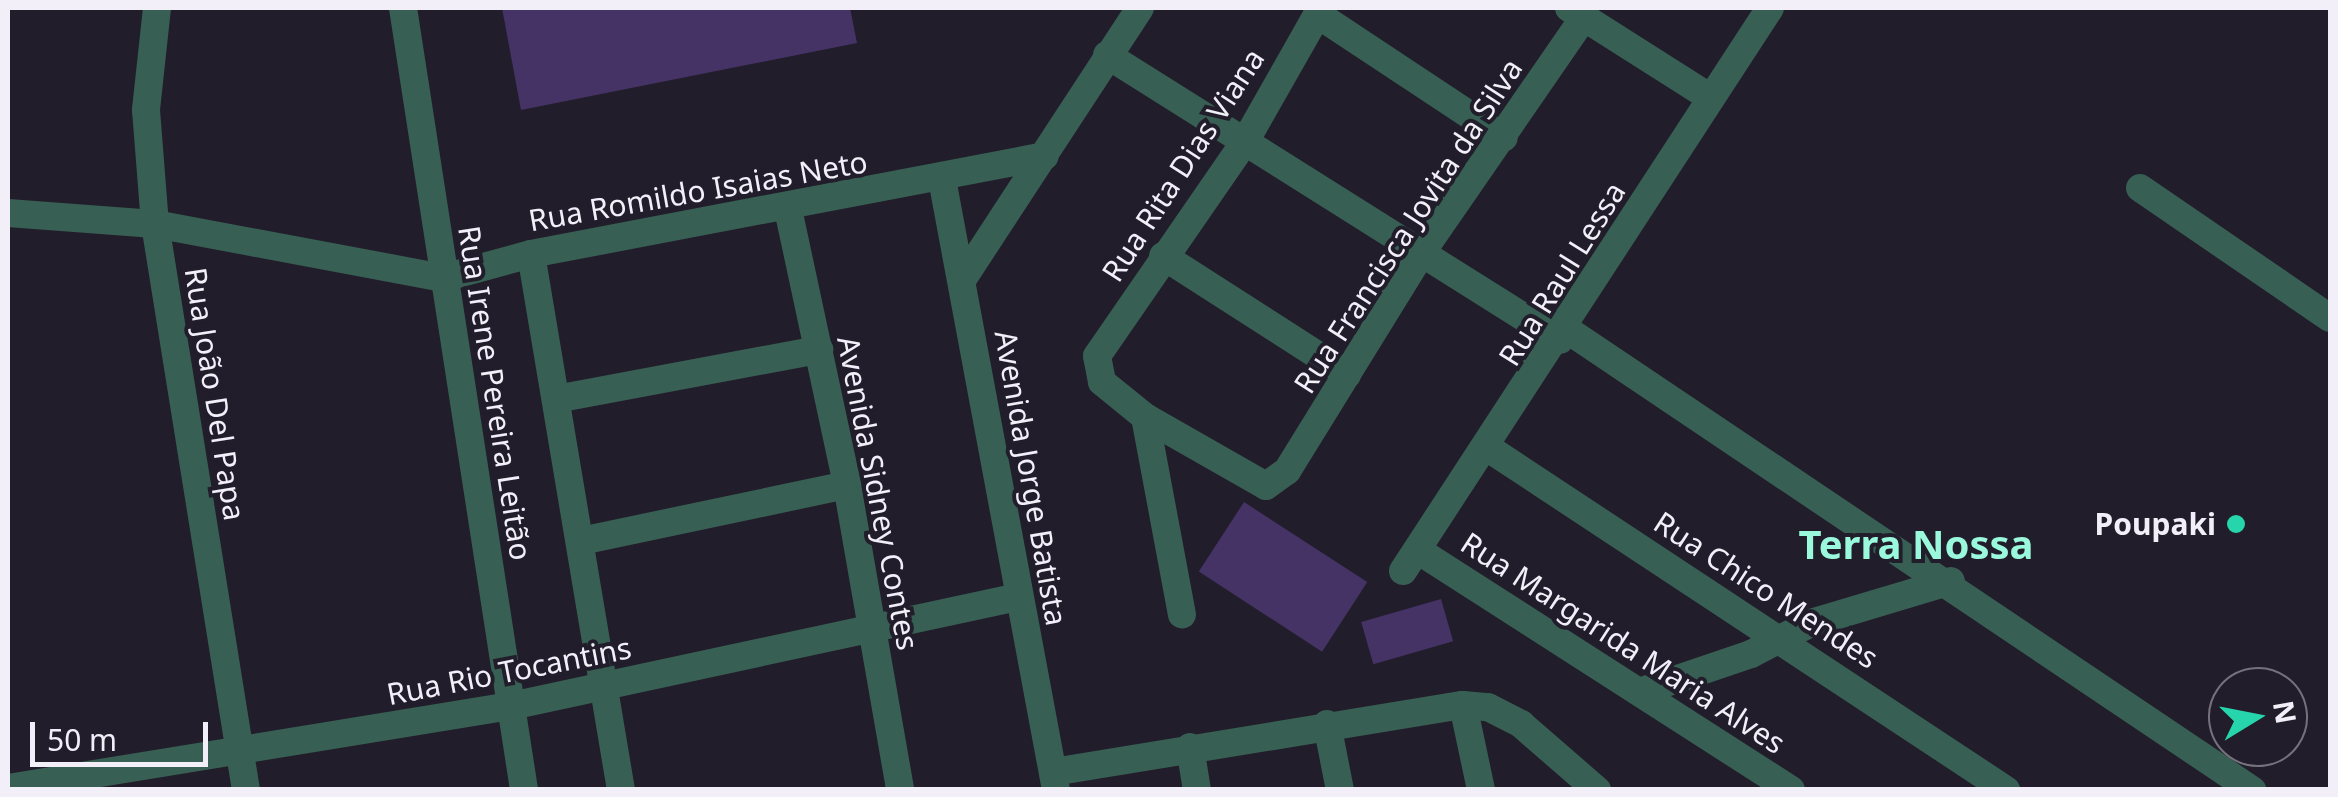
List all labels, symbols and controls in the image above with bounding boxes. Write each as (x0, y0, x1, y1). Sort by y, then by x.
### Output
street label: Rua Rita Dias Viana (1094, 42, 1272, 288)
street label: Rua Francisca Jovita da Silva (1286, 52, 1530, 400)
street label: Rua Romildo Isaias Neto (526, 143, 870, 239)
street label: Rua Raul Lessa (1491, 176, 1633, 372)
street label: Rua Irene Pereira Leitão (451, 223, 539, 563)
street label: Rua João Del Papa (177, 265, 253, 523)
street label: Avenida Jorge Batista (987, 328, 1075, 628)
street label: Avenida Sidney Contes (830, 333, 926, 653)
street label: Rua Chico Mendes (1647, 504, 1885, 676)
place label: Poupaki (2095, 506, 2216, 542)
marker: Poupaki (2225, 513, 2247, 535)
district label: Terra Nossa (1798, 520, 2034, 568)
street label: Rua Margarida Maria Alves (1454, 525, 1792, 761)
street label: Rua Rio Tocantins (384, 630, 634, 712)
north arrow (2208, 667, 2308, 767)
text: N (2265, 698, 2306, 727)
scale bar (35, 702, 212, 764)
text: 50 m (47, 719, 117, 760)

